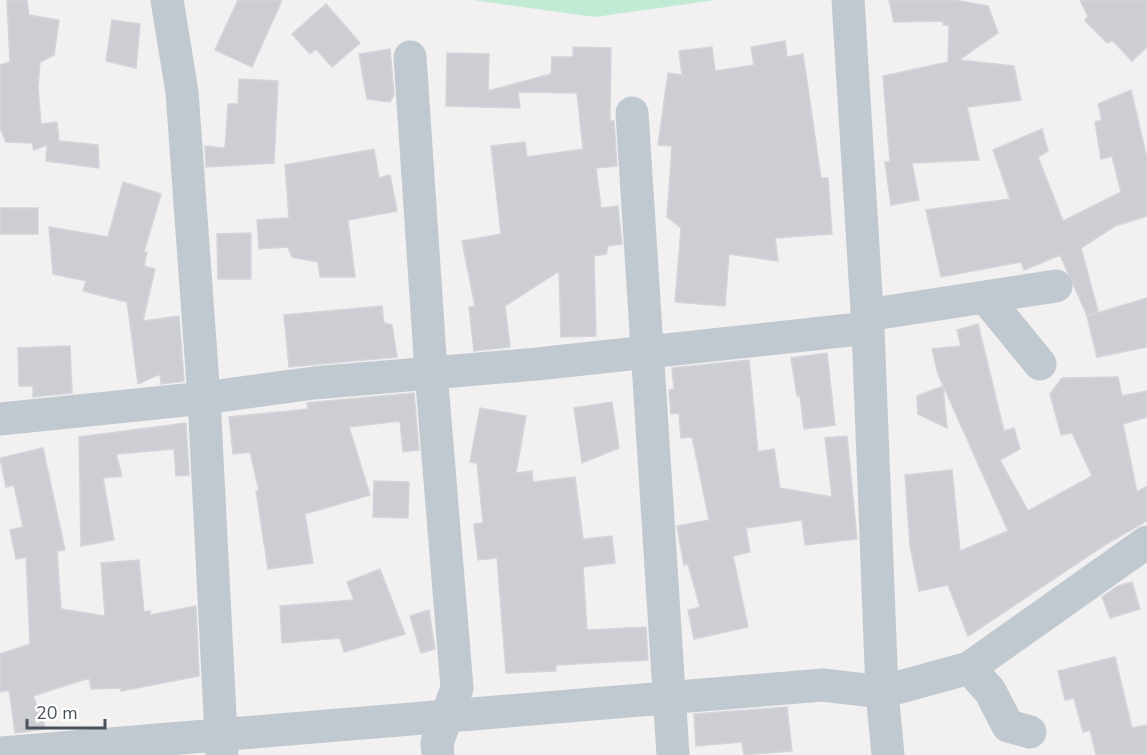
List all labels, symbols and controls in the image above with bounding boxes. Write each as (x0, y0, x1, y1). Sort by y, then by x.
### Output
scale bar (27, 692, 105, 730)
text: 20 m (36, 701, 78, 725)

